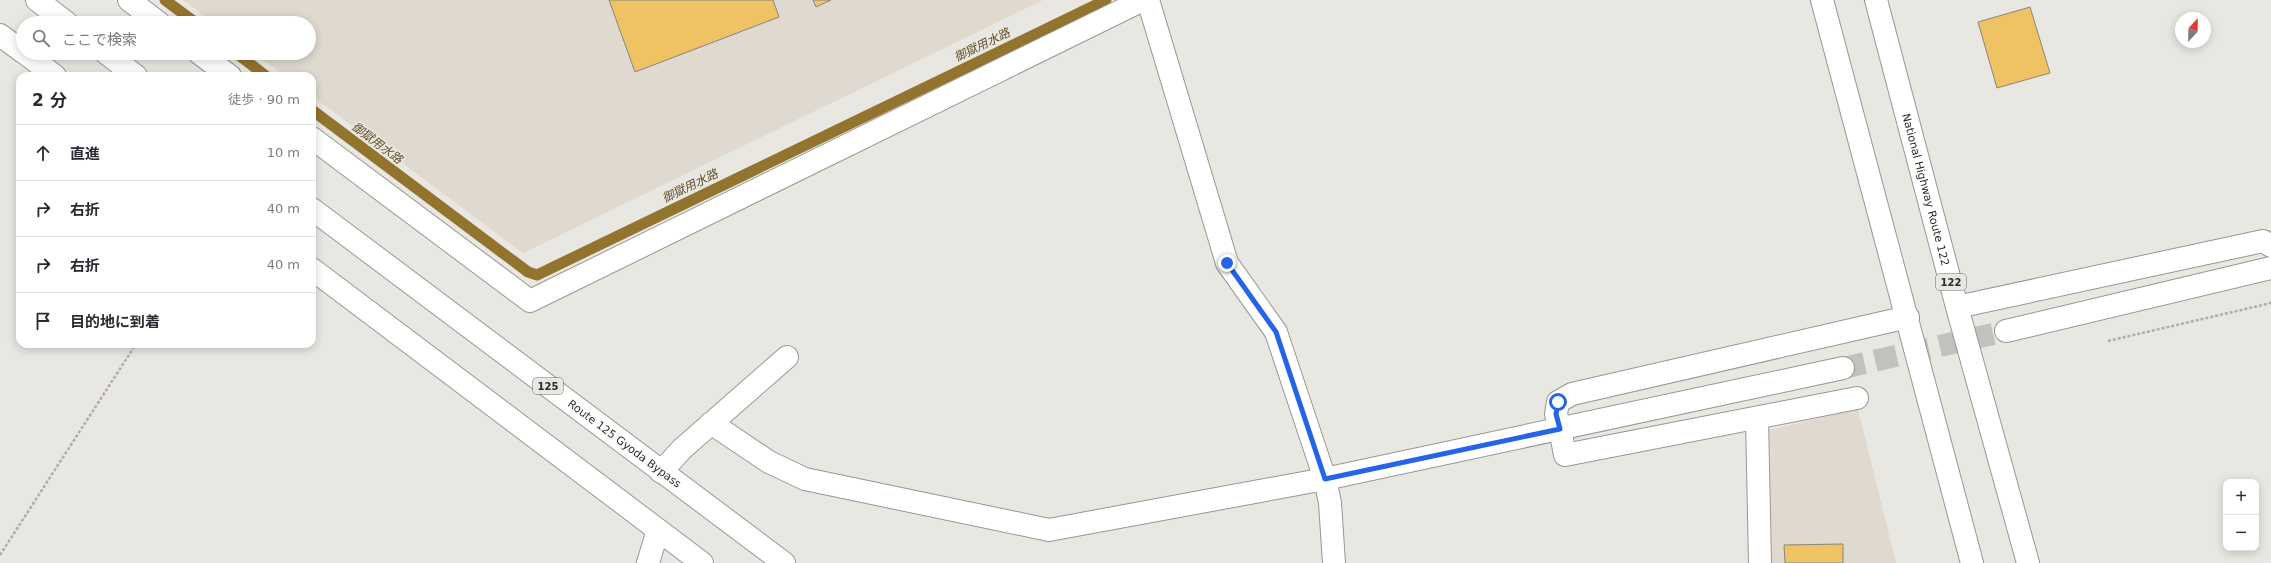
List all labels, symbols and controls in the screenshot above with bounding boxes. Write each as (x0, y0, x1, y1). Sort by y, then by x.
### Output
north arrow (2175, 12, 2211, 48)
search box (16, 16, 316, 60)
water label: 御獄用水路 (952, 25, 1013, 64)
icon: search (30, 27, 52, 49)
text: ここで検索 (62, 31, 137, 49)
text: 2 分 (32, 90, 67, 110)
text: 徒歩 · 90 m (228, 92, 300, 107)
street label: National Highway Route 122 (1899, 112, 1952, 267)
water label: 御獄用水路 (349, 119, 406, 167)
icon: ahead (32, 142, 54, 164)
text: 直進 (70, 145, 100, 163)
text: 10 m (267, 145, 300, 160)
water label: 御獄用水路 (660, 166, 721, 205)
icon: right (32, 198, 54, 220)
text: 右折 (70, 201, 100, 219)
text: 40 m (267, 201, 300, 216)
icon: right (32, 254, 54, 276)
route end (1218, 254, 1236, 272)
text: 右折 (70, 257, 100, 275)
text: 40 m (267, 257, 300, 272)
road number: 122 (1936, 274, 1966, 290)
icon: arrive (32, 310, 54, 332)
text: 目的地に到着 (70, 313, 160, 331)
road number: 125 (533, 378, 563, 394)
route start (1549, 393, 1567, 411)
street label: Route 125 Gyoda Bypass (565, 397, 684, 491)
map controls (2223, 479, 2259, 551)
button: + (2223, 479, 2259, 515)
button: − (2223, 515, 2259, 551)

